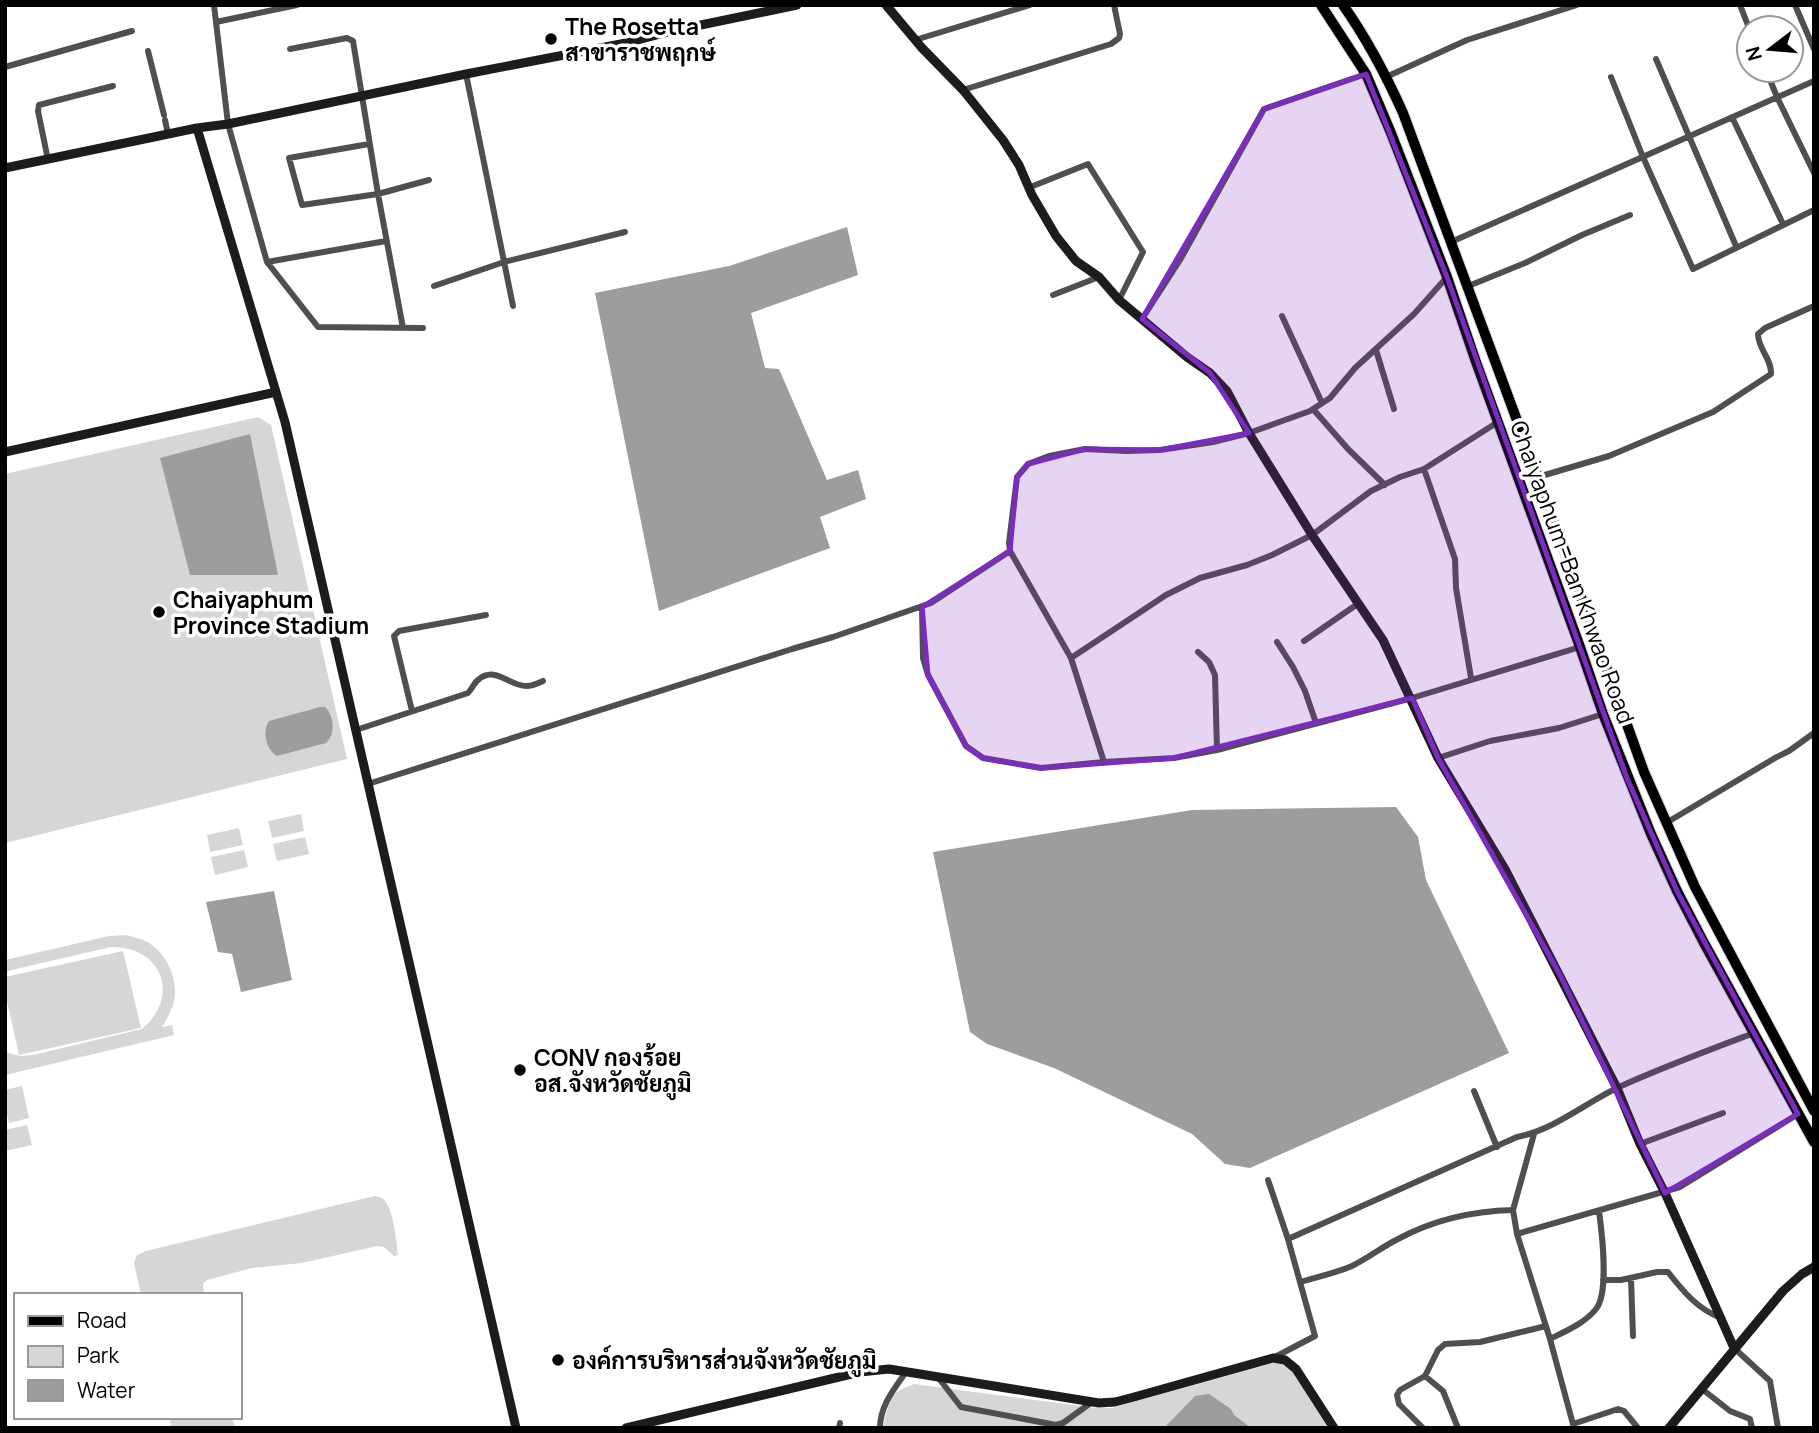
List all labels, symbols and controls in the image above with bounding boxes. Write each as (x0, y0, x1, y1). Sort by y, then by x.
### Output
place label: The Rosetta สาขาราชพฤกษ์ (565, 10, 716, 68)
north arrow (1735, 14, 1805, 84)
marker: The Rosetta สาขาราชพฤกษ์ (543, 31, 559, 47)
text: N (1739, 44, 1768, 64)
street label: Chaiyaphum–Ban Khwao Road (1503, 416, 1643, 728)
place label: Chaiyaphum Province Stadium (173, 583, 369, 641)
marker: Chaiyaphum Province Stadium (151, 604, 167, 620)
place label: CONV กองร้อย อส.จังหวัดชัยภูมิ (534, 1041, 692, 1100)
marker: CONV กองร้อย อส.จังหวัดชัยภูมิ (512, 1062, 528, 1078)
legend (14, 1293, 242, 1419)
text: Road (77, 1306, 127, 1334)
text: Park (77, 1341, 119, 1369)
place label: องค์การบริหารส่วนจังหวัดชัยภูมิ (572, 1344, 877, 1377)
marker: องค์การบริหารส่วนจังหวัดชัยภูมิ (550, 1352, 566, 1368)
text: Water (77, 1376, 136, 1404)

